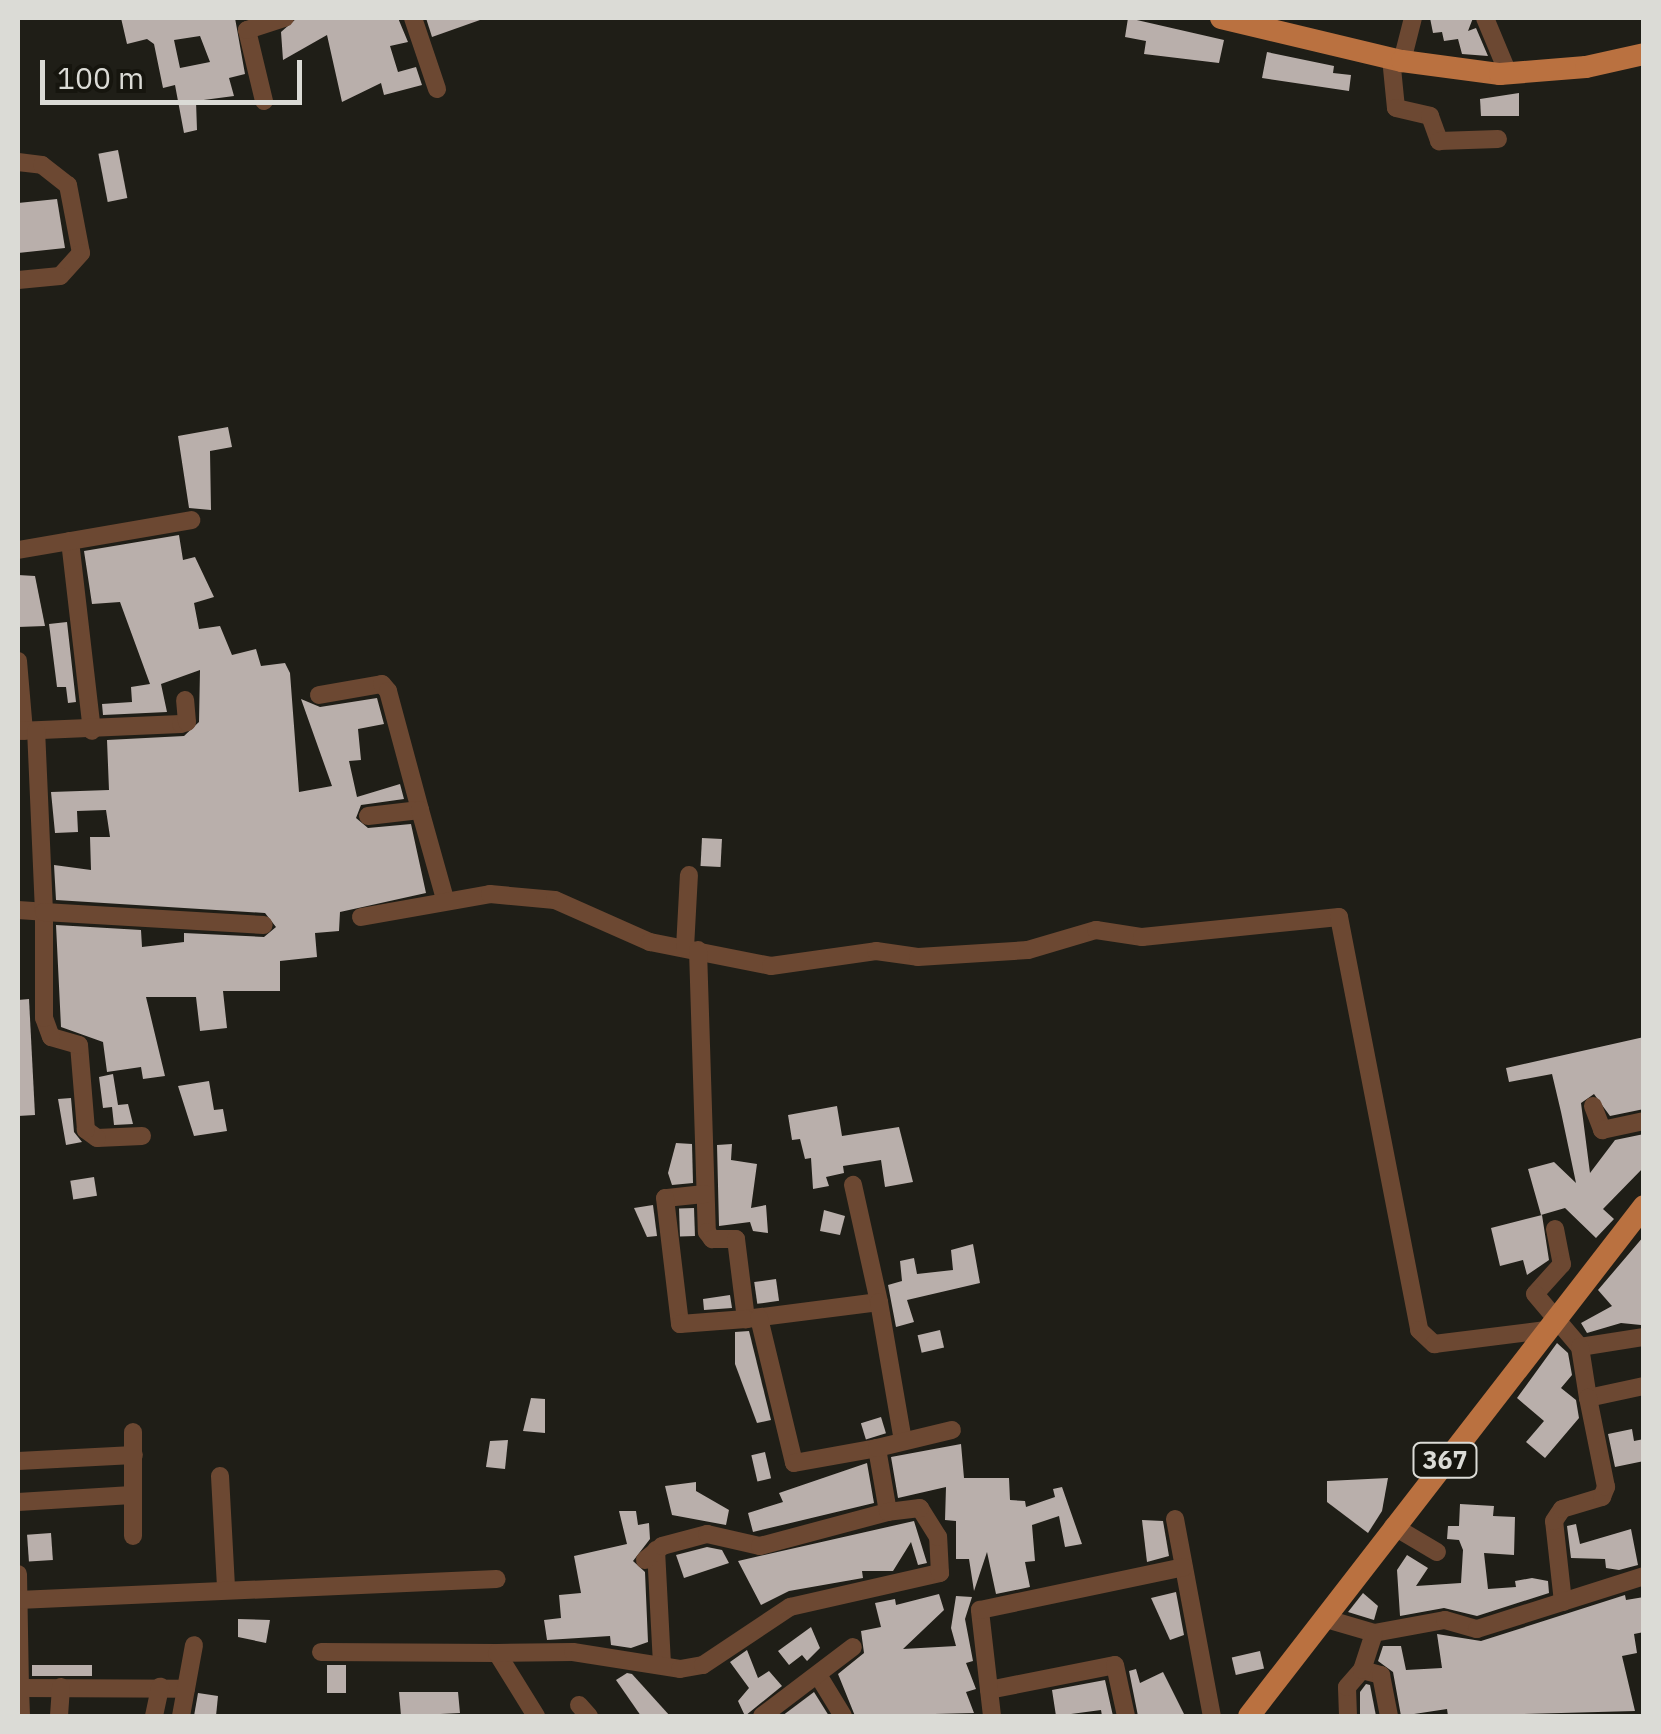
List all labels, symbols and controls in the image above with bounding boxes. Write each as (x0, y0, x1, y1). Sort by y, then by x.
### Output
scale bar (45, 40, 308, 102)
text: 100 m (57, 58, 144, 97)
road number: 367 (1412, 1440, 1478, 1480)

